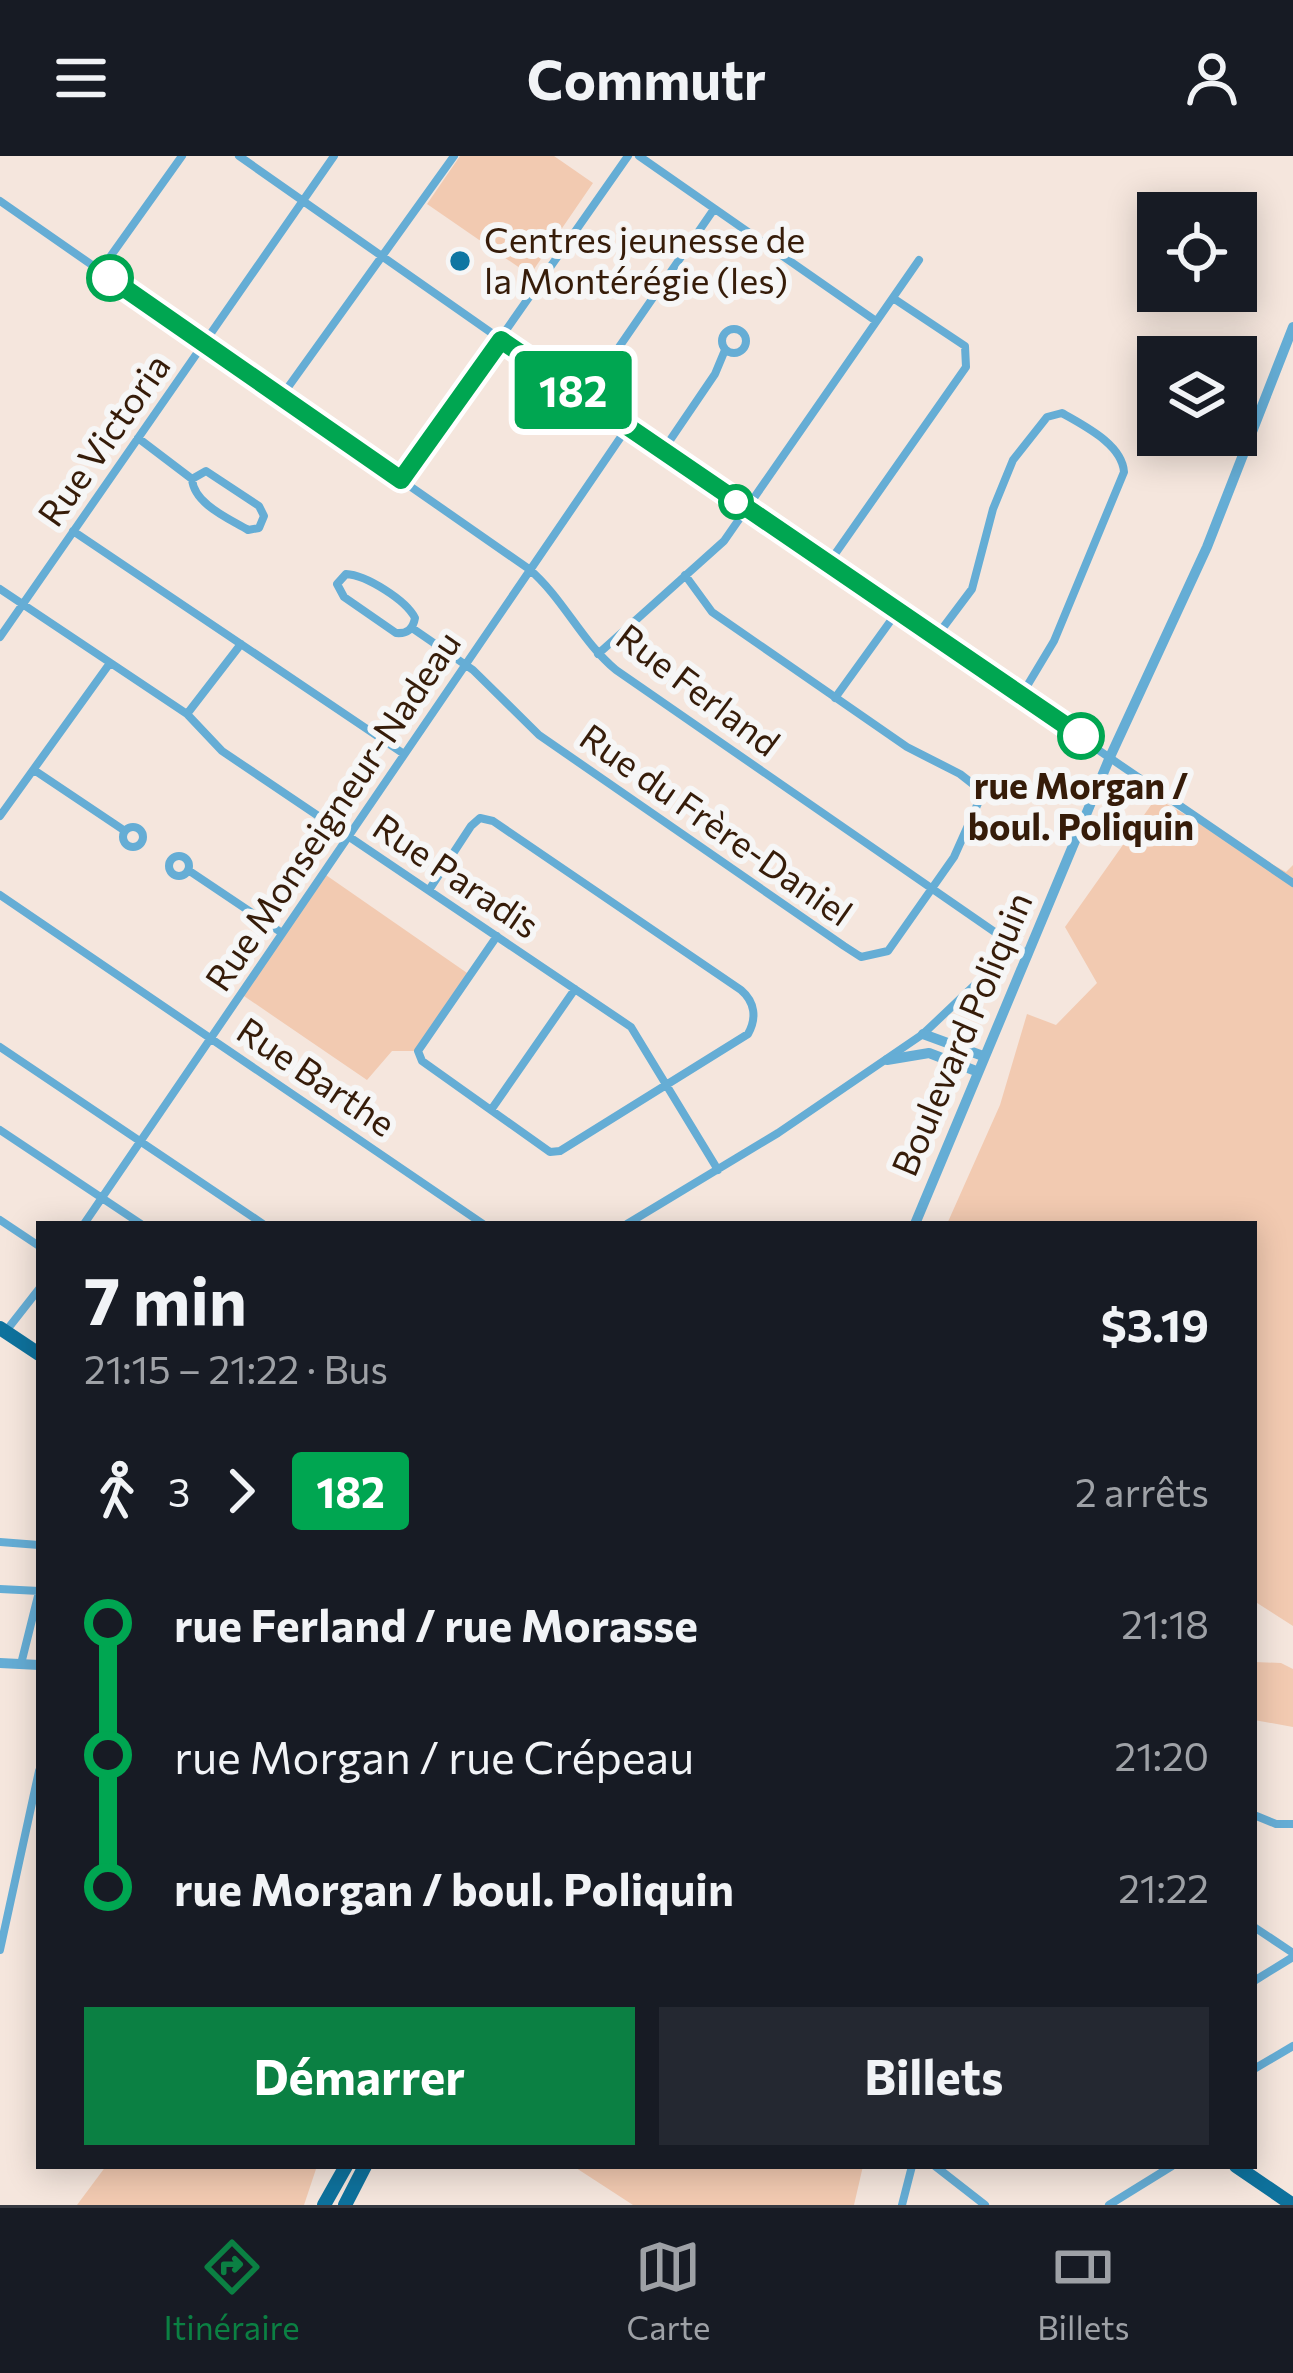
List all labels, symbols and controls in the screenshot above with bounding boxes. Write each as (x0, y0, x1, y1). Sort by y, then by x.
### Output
icon: menu (48, 45, 114, 111)
text: Commutr (527, 45, 766, 111)
icon: person (1179, 45, 1245, 111)
map controls (1137, 192, 1257, 456)
button: locate (1137, 192, 1257, 312)
place label: Centres jeunesse de la Montérégie (les) (484, 216, 805, 301)
marker: Centres jeunesse de la Montérégie (les) (447, 248, 473, 274)
unlabelled marker (88, 256, 132, 300)
button: layers (1137, 336, 1257, 456)
street label: Rue Victoria (27, 344, 178, 533)
line badge: 182 (504, 351, 642, 429)
text: 182 (539, 364, 607, 416)
unlabelled marker (720, 486, 752, 518)
street label: Rue Ferland (609, 613, 789, 764)
street label: Rue Monseigneur-Nadeau (194, 622, 468, 998)
street label: Rue du Frère-Daniel (573, 713, 862, 934)
marker: rue Morgan / boul. Poliquin (1059, 714, 1103, 758)
place label: rue Morgan / boul. Poliquin (968, 762, 1194, 847)
street label: Rue Paradis (366, 803, 548, 946)
street label: Boulevard Poliquin (881, 885, 1040, 1182)
street label: Rue Barthe (230, 1007, 404, 1144)
text: 7 min (84, 1258, 247, 1339)
text: $3.19 (1101, 1296, 1209, 1351)
text: 21:15 – 21:22 · Bus (84, 1344, 388, 1392)
icon: walk (84, 1458, 150, 1524)
icon: forward (208, 1458, 274, 1524)
text: 182 (316, 1465, 385, 1517)
text: 3 (168, 1467, 190, 1515)
text: 2 arrêts (1075, 1467, 1209, 1515)
text: rue Ferland / rue Morasse (174, 1596, 698, 1651)
text: 21:18 (1121, 1599, 1209, 1647)
text: rue Morgan / rue Crépeau (174, 1728, 694, 1783)
text: 21:20 (1115, 1731, 1209, 1779)
text: rue Morgan / boul. Poliquin (174, 1860, 734, 1915)
text: 21:22 (1118, 1863, 1209, 1911)
button: Démarrer (84, 2007, 635, 2145)
button: Billets (659, 2007, 1209, 2145)
tab: Itinéraire (163, 2234, 300, 2347)
tab: Carte (627, 2234, 710, 2347)
tab: Billets (1037, 2234, 1130, 2347)

